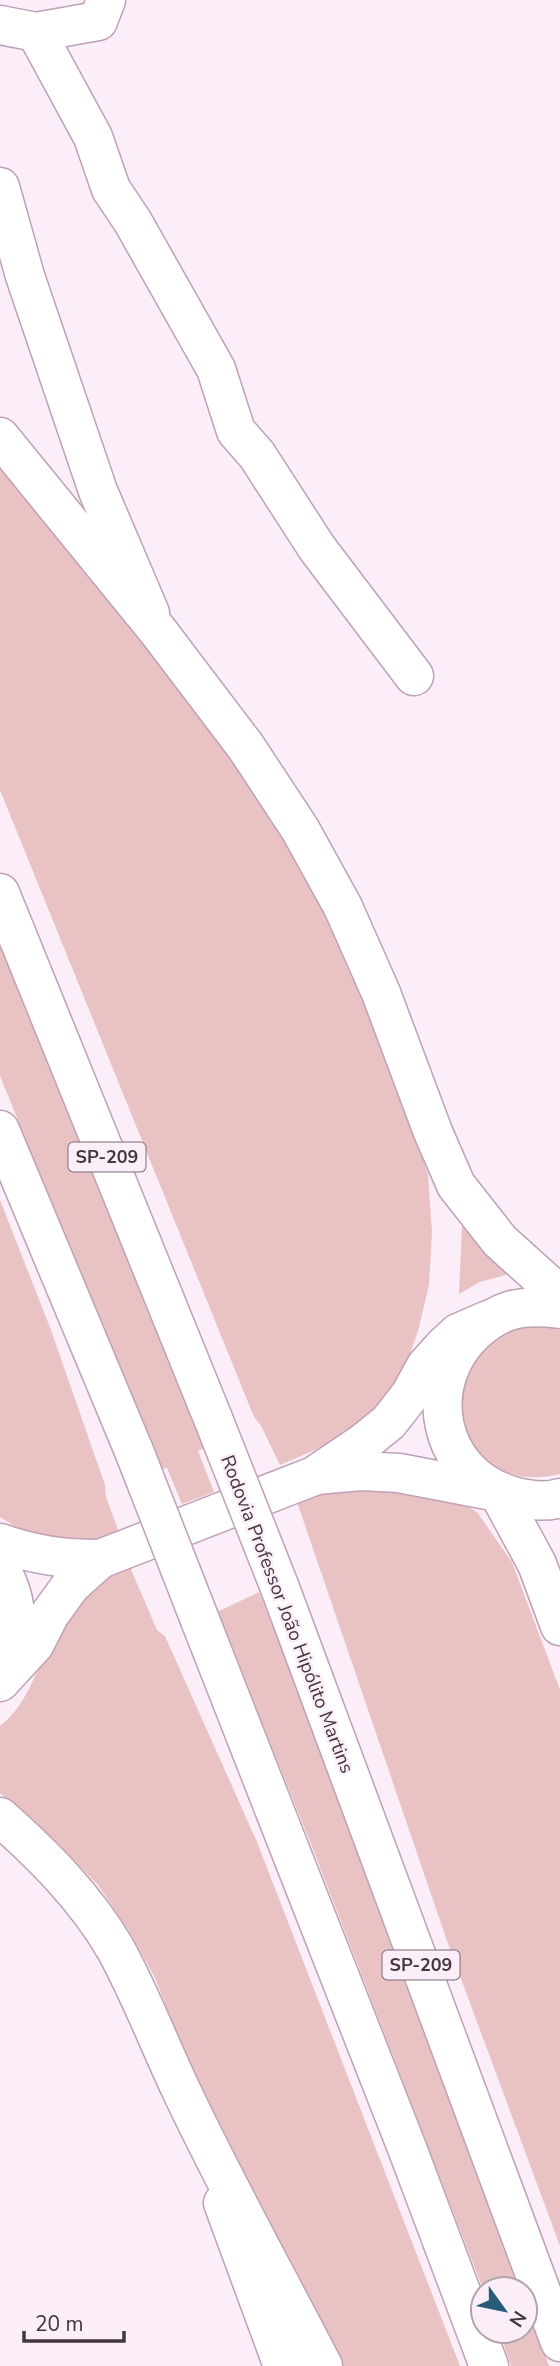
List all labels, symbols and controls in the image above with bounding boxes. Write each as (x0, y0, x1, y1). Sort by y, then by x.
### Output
road number: SP-209 (68, 1142, 146, 1172)
street label: Rodovia Professor João Hipólito Martins (214, 1452, 360, 1777)
road number: SP-209 (382, 1951, 460, 1980)
north arrow (469, 2275, 539, 2345)
scale bar (24, 2300, 124, 2344)
text: N (503, 2306, 532, 2332)
text: 20 m (35, 2310, 84, 2338)

